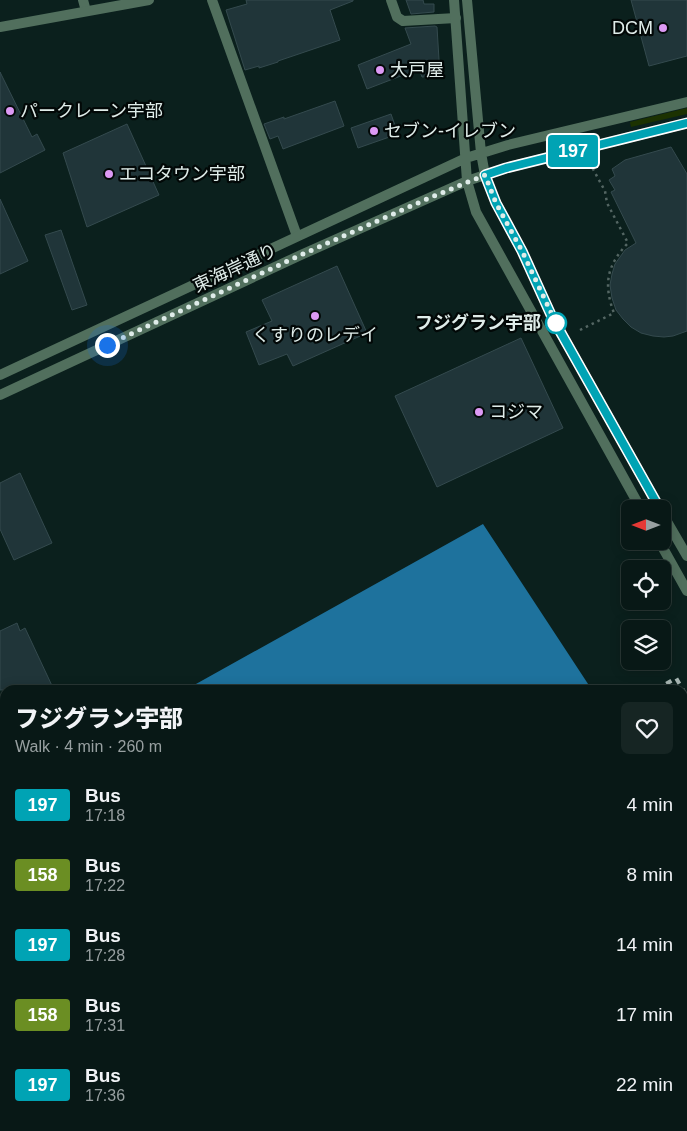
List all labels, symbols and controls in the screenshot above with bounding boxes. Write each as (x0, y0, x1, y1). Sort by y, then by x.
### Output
place label: DCM (612, 18, 653, 38)
marker: DCM (657, 22, 669, 34)
place label: 大戸屋 (390, 60, 444, 80)
marker: 大戸屋 (374, 64, 386, 76)
place label: パークレーン宇部 (20, 101, 163, 121)
marker: パークレーン宇部 (4, 105, 16, 117)
place label: セブン-イレブン (384, 121, 516, 141)
marker: セブン-イレブン (368, 125, 380, 137)
line badge: 197 (544, 135, 602, 167)
text: 197 (558, 141, 588, 161)
place label: エコタウン宇部 (119, 164, 245, 184)
marker: エコタウン宇部 (103, 168, 115, 180)
street label: 東海岸通り (190, 240, 280, 296)
marker: くすりのレデイ (309, 310, 321, 322)
marker: フジグラン宇部 (545, 312, 567, 334)
place label: フジグラン宇部 (415, 313, 541, 333)
place label: くすりのレデイ (252, 325, 378, 345)
your location (95, 333, 120, 358)
place label: コジマ (489, 402, 543, 422)
marker: コジマ (473, 406, 485, 418)
north arrow (621, 500, 671, 550)
map controls (621, 500, 671, 670)
button: locate (621, 560, 671, 610)
button: layers (621, 620, 671, 670)
button: heart (621, 702, 673, 754)
text: フジグラン宇部 (15, 705, 183, 732)
text: Walk · 4 min · 260 m (15, 738, 162, 755)
text: Bus (85, 785, 121, 806)
text: 4 min (627, 794, 673, 815)
text: 197 (27, 795, 58, 815)
text: 17:18 (85, 807, 125, 824)
text: Bus (85, 855, 121, 876)
text: 8 min (627, 864, 673, 885)
text: 158 (27, 865, 58, 885)
text: 17:22 (85, 877, 125, 894)
text: Bus (85, 925, 121, 946)
text: 14 min (616, 934, 673, 955)
text: 197 (27, 935, 58, 955)
text: 17:28 (85, 947, 125, 964)
text: Bus (85, 995, 121, 1016)
text: 17 min (616, 1004, 673, 1025)
text: 158 (27, 1005, 58, 1025)
text: 17:31 (85, 1017, 125, 1034)
text: Bus (85, 1065, 121, 1086)
text: 22 min (616, 1074, 673, 1095)
text: 197 (27, 1075, 58, 1095)
text: 17:36 (85, 1087, 125, 1104)

